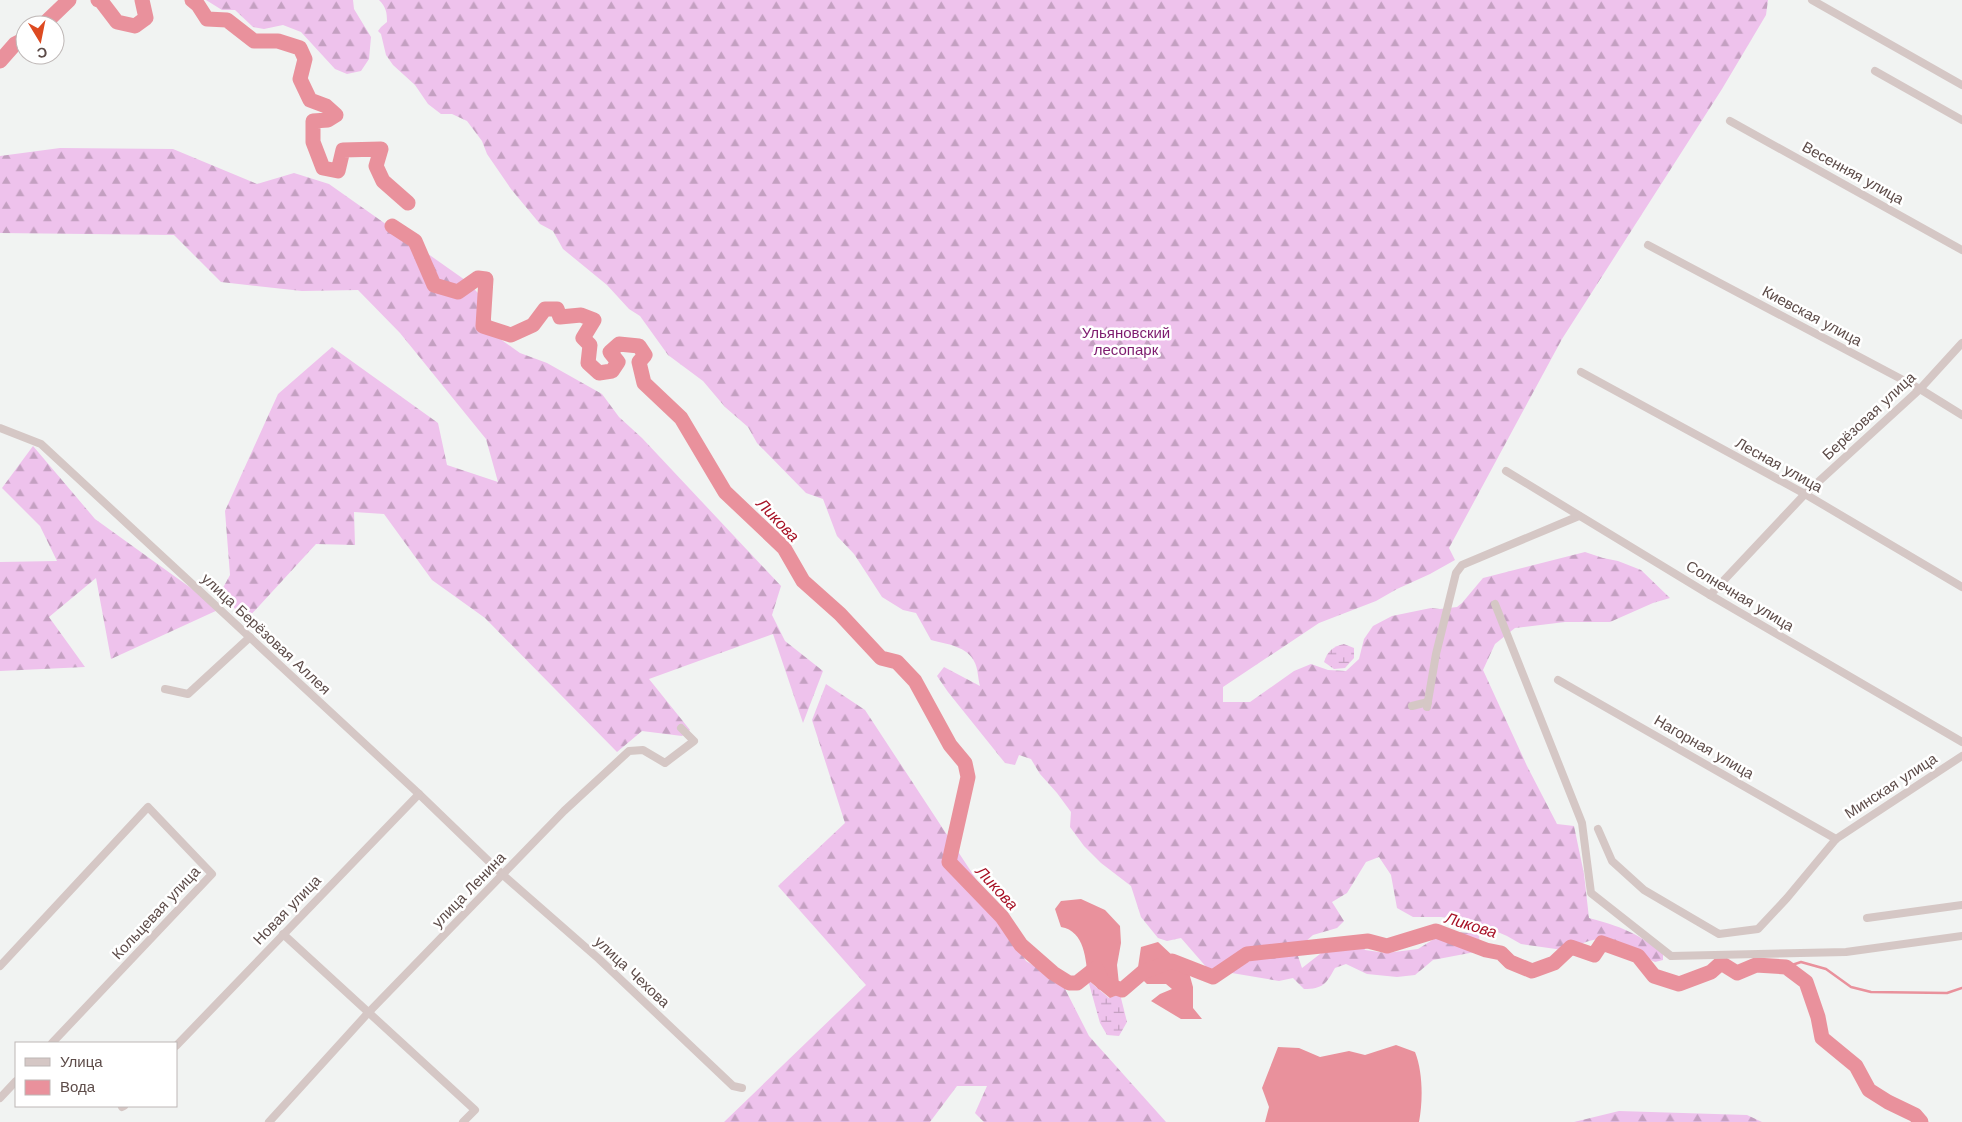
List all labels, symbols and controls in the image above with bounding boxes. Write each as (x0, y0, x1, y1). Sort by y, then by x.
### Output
north arrow (15, 15, 65, 65)
text: С (36, 44, 49, 62)
street label: Весенняя улица (1799, 138, 1908, 209)
street label: Киевская улица (1759, 282, 1866, 350)
park label: Ульяновский лесопарк (1082, 324, 1170, 359)
street label: Берёзовая улица (1819, 368, 1920, 464)
street label: Лесная улица (1732, 434, 1826, 497)
water label: Ликова (752, 494, 803, 546)
street label: Солнечная улица (1683, 557, 1798, 636)
street label: улица Берёзовая Аллея (198, 570, 334, 698)
street label: Нагорная улица (1651, 711, 1758, 783)
street label: Минская улица (1841, 749, 1941, 823)
street label: улица Ленина (429, 848, 510, 931)
water label: Ликова (971, 861, 1022, 914)
street label: Кольцевая улица (108, 862, 204, 963)
street label: Новая улица (249, 871, 325, 949)
water label: Ликова (1442, 908, 1499, 942)
street label: улица Чехова (591, 933, 674, 1012)
legend (15, 1042, 178, 1107)
text: Улица (60, 1053, 103, 1071)
text: Вода (60, 1078, 96, 1096)

